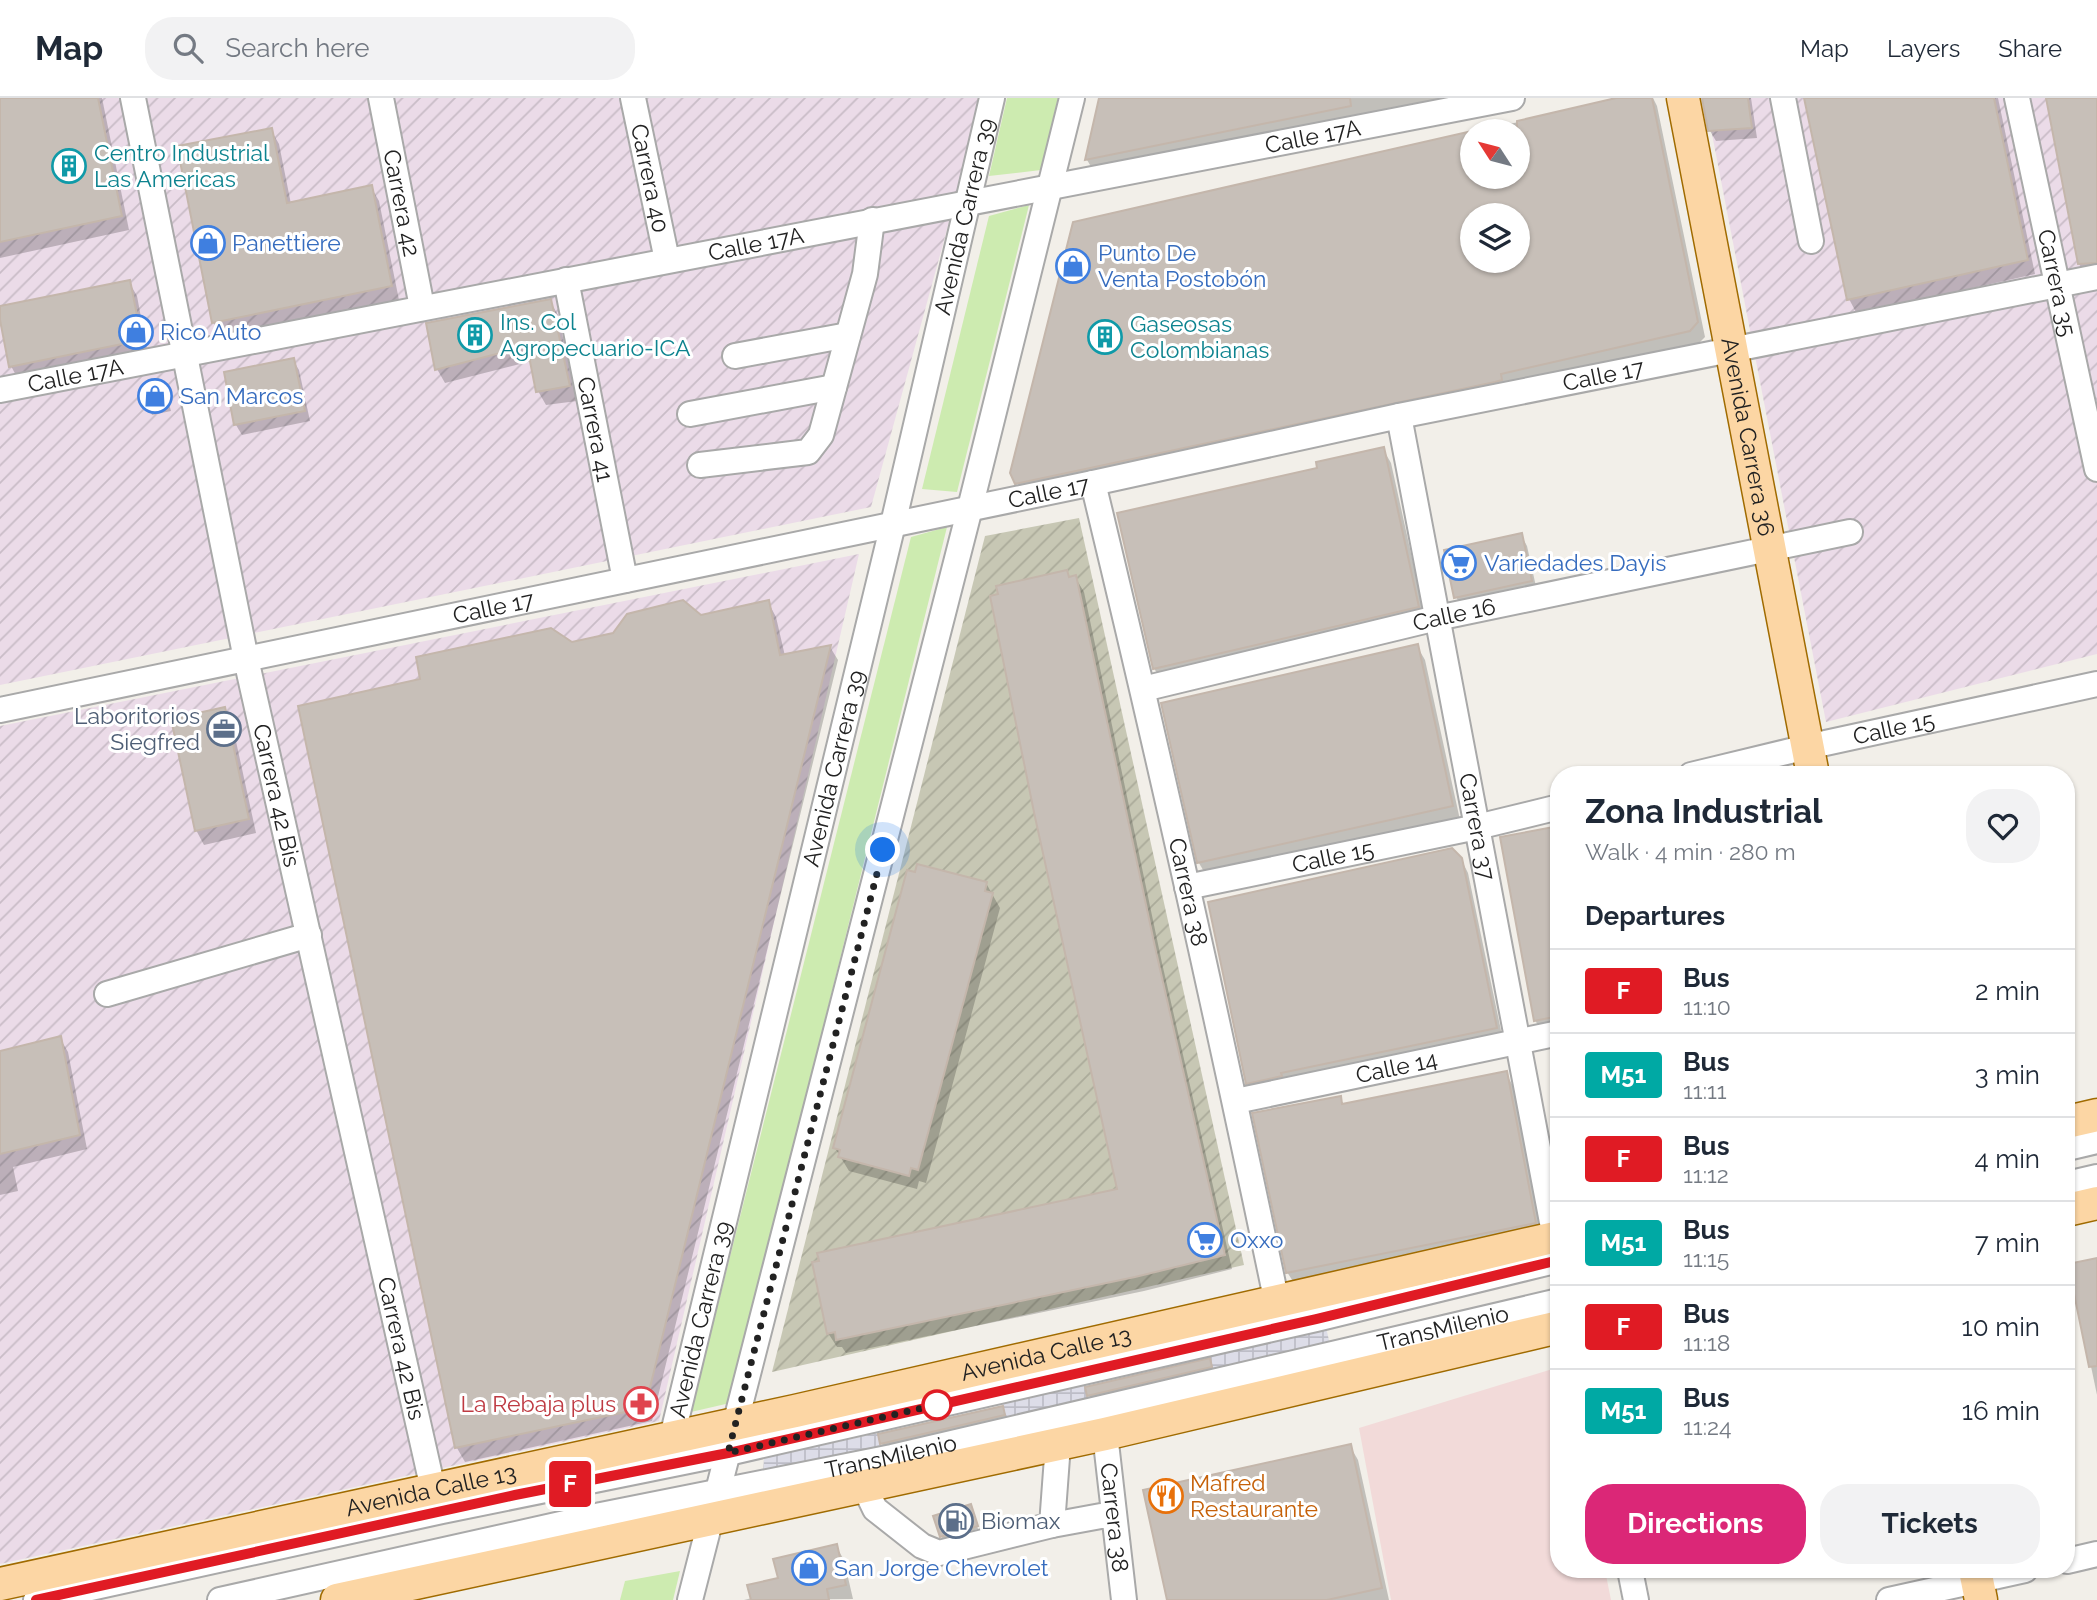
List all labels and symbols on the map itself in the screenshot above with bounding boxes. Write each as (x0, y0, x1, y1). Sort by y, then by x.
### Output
street label: Calle 17A (1263, 113, 1363, 158)
street label: Avenida Carrera 39 (928, 115, 1000, 317)
north arrow (1460, 119, 1530, 189)
street label: Carrera 40 (626, 121, 675, 235)
place label: Centro Industrial Las Americas (94, 139, 270, 192)
building icon: Centro Industrial Las Americas (50, 147, 88, 185)
street label: Carrera 42 (378, 147, 426, 259)
street label: Calle 17A (706, 221, 806, 266)
shop icon: Panettiere (189, 224, 227, 262)
street label: Carrera 35 (2033, 227, 2082, 339)
place label: Panettiere (232, 229, 341, 256)
place label: Punto De Venta Postobón (1098, 239, 1266, 292)
shop icon: Punto De Venta Postobón (1054, 247, 1092, 285)
place label: Ins. Col Agropecuario-ICA (500, 308, 691, 361)
place label: Gaseosas Colombianas (1130, 310, 1269, 363)
shop icon: Rico Auto (117, 313, 155, 351)
building icon: Ins. Col Agropecuario-ICA (456, 316, 494, 354)
place label: Rico Auto (160, 318, 261, 345)
building icon: Gaseosas Colombianas (1086, 318, 1124, 356)
street label: Avenida Carrera 36 (1716, 335, 1781, 538)
street label: Calle 17A (25, 352, 126, 397)
street label: Calle 17 (1560, 353, 1647, 396)
street label: Carrera 41 (572, 374, 619, 484)
shop icon: San Marcos (136, 377, 174, 415)
place label: San Marcos (180, 382, 303, 409)
street label: Calle 17 (1005, 470, 1092, 513)
supermarket icon: Variedades Dayis (1440, 544, 1478, 582)
place label: Variedades Dayis (1484, 549, 1666, 576)
street label: Calle 17 (450, 585, 537, 629)
street label: Calle 16 (1410, 592, 1498, 636)
street label: Avenida Carrera 39 (797, 667, 870, 869)
place label: Laboritorios Siegfred (74, 702, 200, 755)
street label: Calle 15 (1850, 706, 1937, 750)
office icon: Laboritorios Siegfred (205, 710, 243, 748)
street label: Carrera 42 Bis (248, 721, 306, 869)
street label: Carrera 37 (1454, 771, 1501, 883)
your location (865, 832, 900, 867)
street label: Carrera 38 (1164, 835, 1214, 949)
street label: Calle 15 (1290, 835, 1376, 878)
street label: Calle 14 (1353, 1045, 1440, 1088)
street label: Avenida Carrera 39 (663, 1218, 737, 1420)
supermarket icon: Oxxo (1186, 1221, 1224, 1259)
place label: Oxxo (1230, 1226, 1283, 1253)
street label: Carrera 42 Bis (373, 1274, 431, 1423)
street label: TransMilenio (1375, 1299, 1511, 1356)
street label: Avenida Calle 13 (958, 1321, 1134, 1386)
pharmacy icon: La Rebaja plus (622, 1385, 660, 1423)
place label: La Rebaja plus (461, 1390, 616, 1417)
unlabelled marker (922, 1390, 952, 1420)
street label: TransMilenio (822, 1428, 959, 1483)
street label: Avenida Calle 13 (343, 1458, 519, 1521)
line badge: F (547, 1461, 593, 1507)
street label: Carrera 38 (1095, 1461, 1135, 1574)
place label: Mafred Restaurante (1190, 1469, 1318, 1522)
restaurant icon: Mafred Restaurante (1147, 1477, 1185, 1515)
fuel station icon: Biomax (937, 1502, 975, 1540)
place label: Biomax (981, 1507, 1061, 1534)
shop icon: San Jorge Chevrolet (790, 1549, 828, 1587)
place label: San Jorge Chevrolet (834, 1554, 1049, 1581)

